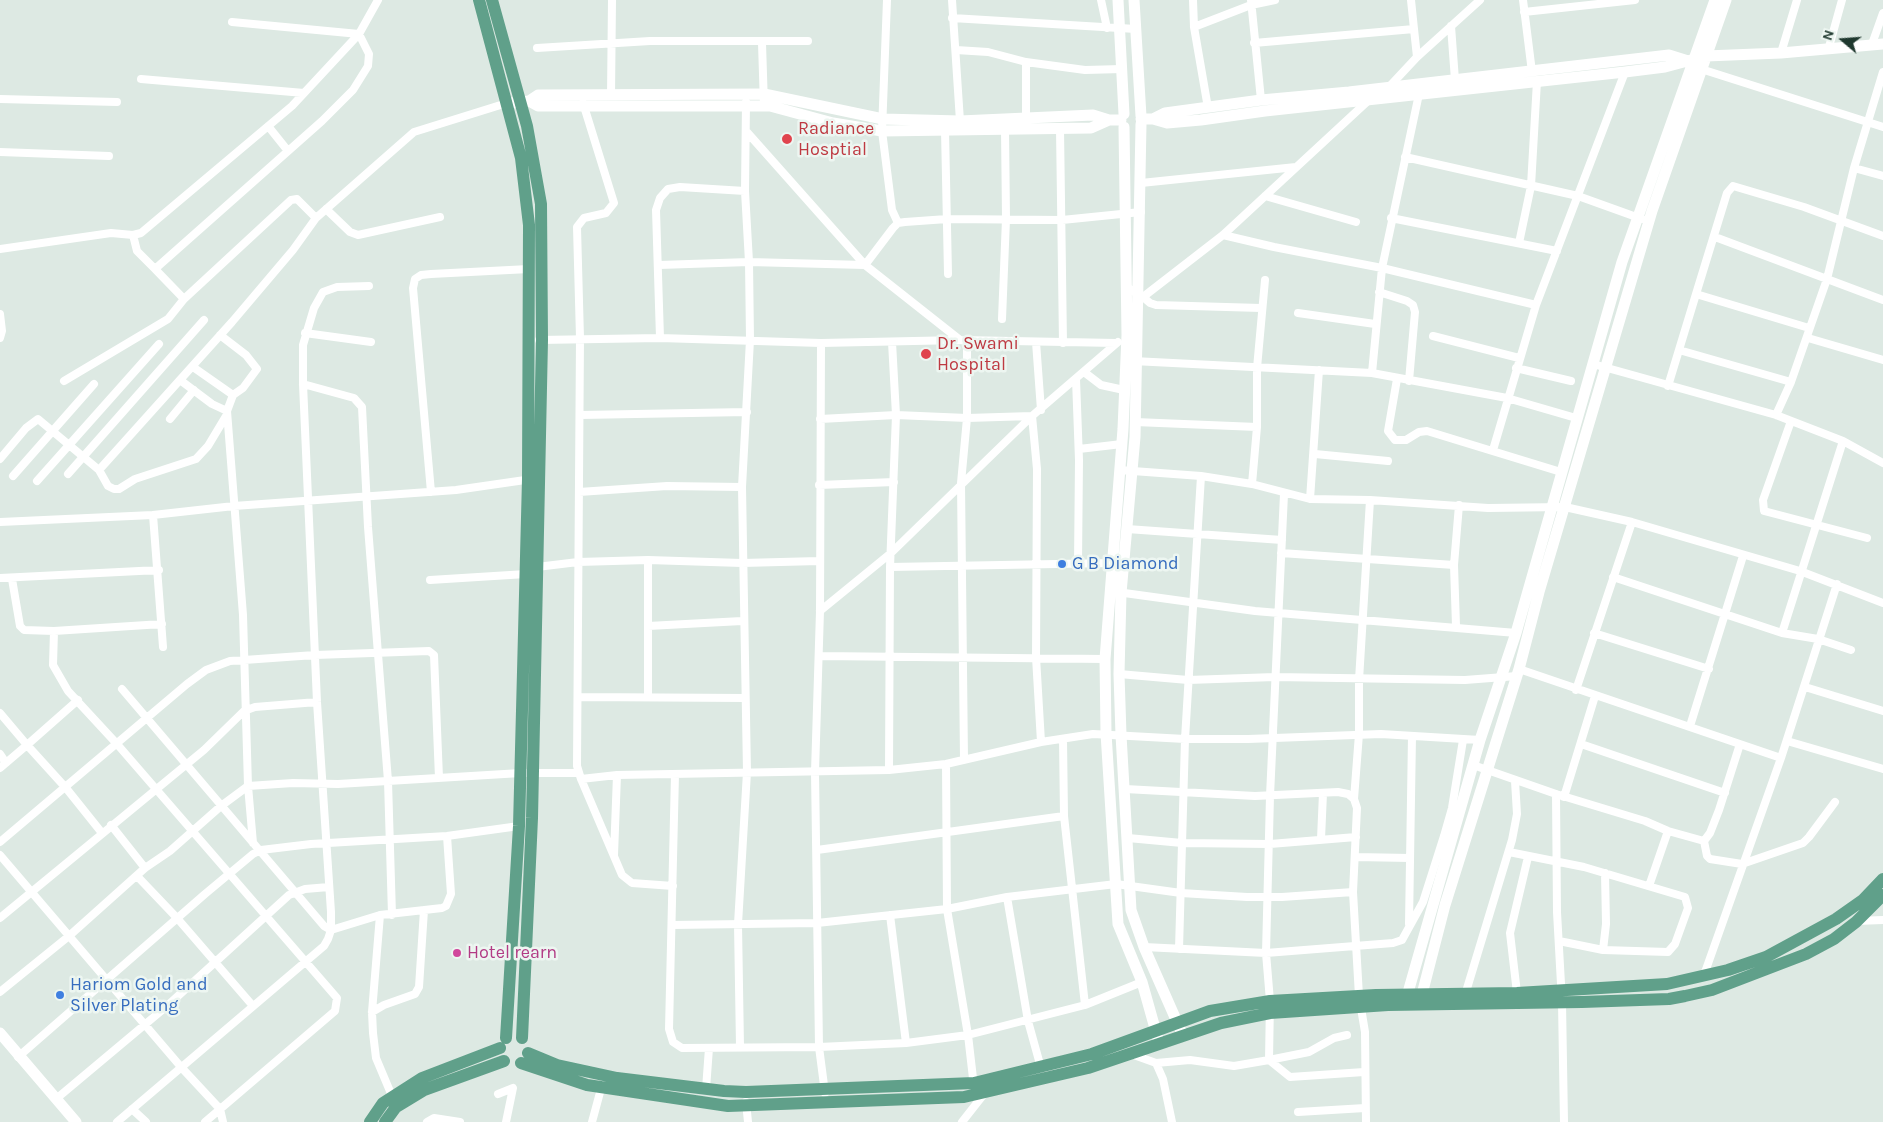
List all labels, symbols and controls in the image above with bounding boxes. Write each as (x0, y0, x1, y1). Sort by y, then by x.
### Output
north arrow (1818, 15, 1868, 65)
text: N (1819, 28, 1838, 43)
place label: Radiance Hosptial (798, 118, 874, 160)
marker: Radiance Hosptial (780, 132, 794, 146)
place label: Dr. Swami Hospital (937, 333, 1019, 376)
marker: Dr. Swami Hospital (919, 347, 933, 361)
place label: G B Diamond (1072, 553, 1179, 575)
marker: G B Diamond (1056, 558, 1068, 570)
place label: Hotel rearn (467, 942, 557, 964)
marker: Hotel rearn (451, 947, 463, 959)
place label: Hariom Gold and Silver Plating (70, 974, 208, 1016)
marker: Hariom Gold and Silver Plating (54, 989, 66, 1001)

